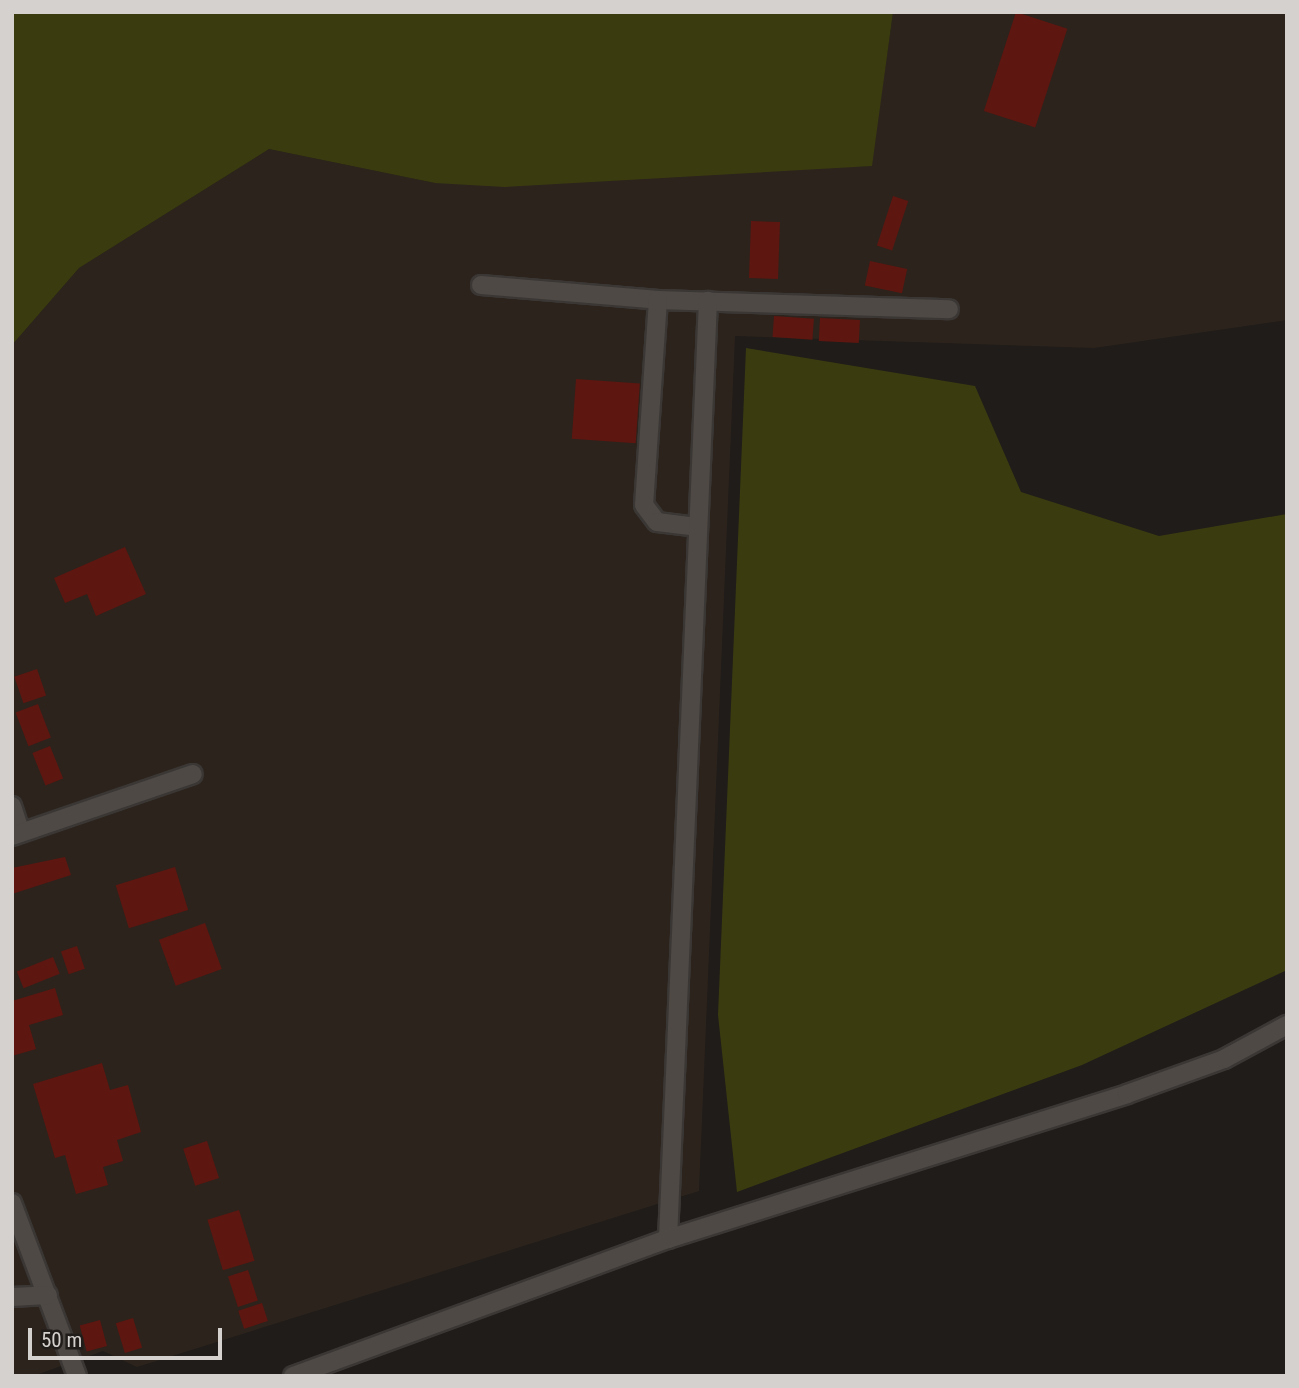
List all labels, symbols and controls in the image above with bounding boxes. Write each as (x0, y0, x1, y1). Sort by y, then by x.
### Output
scale bar (32, 1314, 226, 1358)
text: 50 m (41, 1328, 82, 1352)

